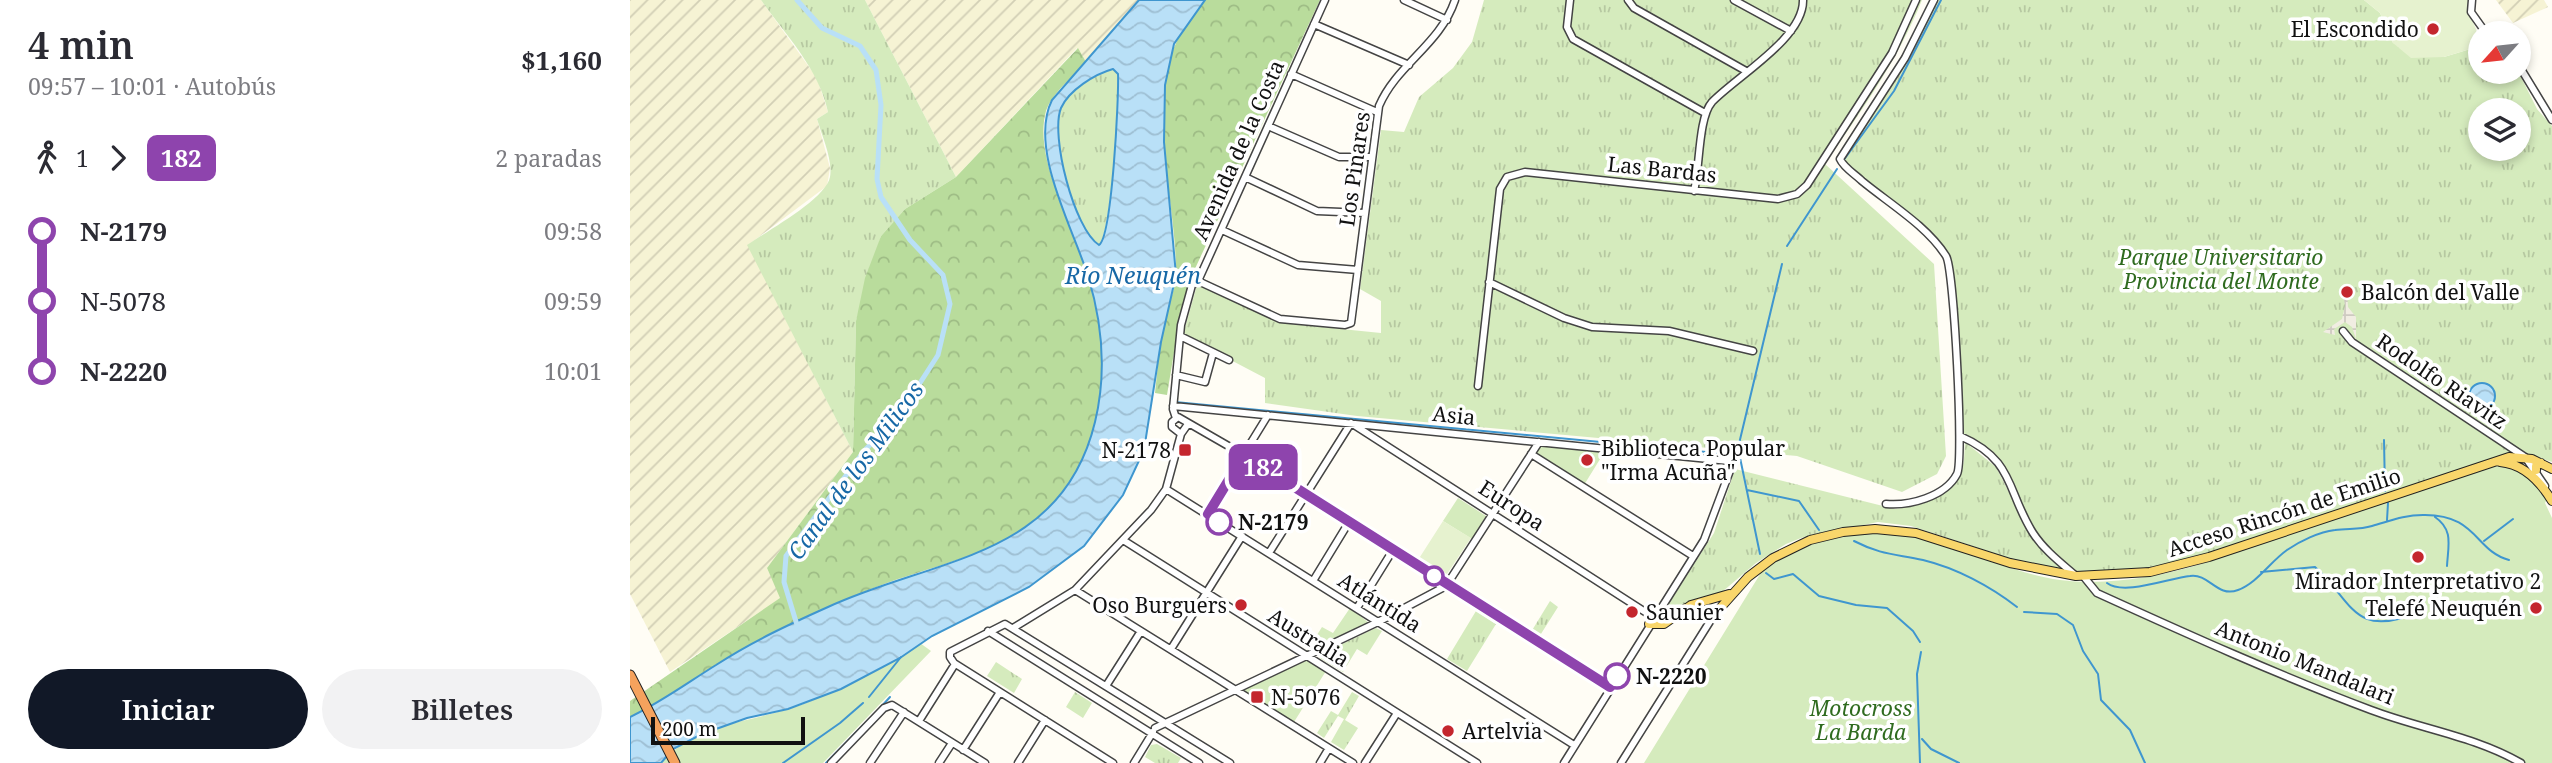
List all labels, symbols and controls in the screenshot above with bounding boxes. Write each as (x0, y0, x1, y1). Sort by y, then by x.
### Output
place label: El Escondido (2291, 15, 2419, 43)
text: 4 min (28, 18, 134, 70)
marker: El Escondido (2425, 21, 2441, 37)
north arrow (2468, 21, 2530, 84)
map controls (2468, 21, 2531, 161)
text: $1,160 (521, 42, 602, 78)
street label: Avenida de la Costa (1186, 55, 1290, 245)
text: 09:57 – 10:01 · Autobús (28, 70, 276, 102)
button: layers (2468, 98, 2531, 161)
street label: Los Pinares (1332, 110, 1376, 228)
icon: walk (28, 139, 66, 177)
icon: forward (99, 139, 137, 177)
text: 182 (161, 141, 202, 174)
text: 1 (76, 142, 89, 174)
text: 2 paradas (495, 142, 602, 174)
street label: Las Bardas (1606, 149, 1718, 189)
text: N-2179 (80, 213, 167, 249)
text: 09:58 (544, 215, 602, 247)
park label: Parque Universitario Provincia del Monte (2118, 243, 2323, 295)
water label: Río Neuquén (1064, 259, 1201, 291)
place label: Balcón del Valle (2361, 278, 2520, 306)
text: N-5078 (80, 283, 166, 319)
marker: Balcón del Valle (2339, 284, 2355, 300)
text: 09:59 (544, 285, 602, 317)
street label: Rodolfo Riavitz (2371, 327, 2513, 435)
text: N-2220 (80, 353, 167, 389)
text: 10:01 (544, 355, 602, 387)
water label: Canal de los Milicos (779, 374, 931, 566)
street label: Asia (1431, 399, 1477, 431)
place label: Biblioteca Popular "Irma Acuña" (1601, 434, 1785, 486)
place label: N-2178 (1102, 436, 1171, 464)
marker: N-2178 (1177, 442, 1193, 458)
line badge: 182 (1223, 444, 1303, 490)
text: 182 (1243, 450, 1283, 483)
marker: Biblioteca Popular "Irma Acuña" (1579, 452, 1595, 468)
street label: Acceso Rincón de Emilio (2164, 461, 2404, 563)
street label: Europa (1474, 473, 1550, 537)
place label: N-2179 (1238, 508, 1309, 536)
marker: N-2179 (1206, 509, 1232, 535)
marker: Mirador Interpretativo 2 (2410, 549, 2426, 565)
street label: Atlántida (1333, 566, 1427, 638)
unlabelled marker (1424, 566, 1444, 586)
place label: Mirador Interpretativo 2 (2295, 567, 2541, 595)
place label: Oso Burguers (1092, 591, 1227, 619)
place label: Telefé Neuquén (2365, 594, 2522, 622)
marker: Oso Burguers (1233, 597, 1249, 613)
place label: Saunier (1646, 598, 1724, 626)
marker: Telefé Neuquén (2528, 600, 2544, 616)
street label: Australia (1263, 601, 1355, 673)
marker: Saunier (1624, 604, 1640, 620)
street label: Antonio Mandalari (2211, 613, 2399, 711)
place label: N-2220 (1636, 662, 1707, 690)
marker: N-2220 (1604, 663, 1630, 689)
button: Iniciar (28, 669, 308, 749)
button: Billetes (322, 669, 602, 749)
place label: N-5076 (1271, 683, 1341, 711)
marker: N-5076 (1249, 689, 1265, 705)
park label: Motocross La Barda (1809, 694, 1913, 746)
scale bar (651, 714, 805, 746)
text: 200 m (662, 716, 717, 742)
place label: Artelvia (1462, 717, 1543, 745)
marker: Artelvia (1440, 723, 1456, 739)

